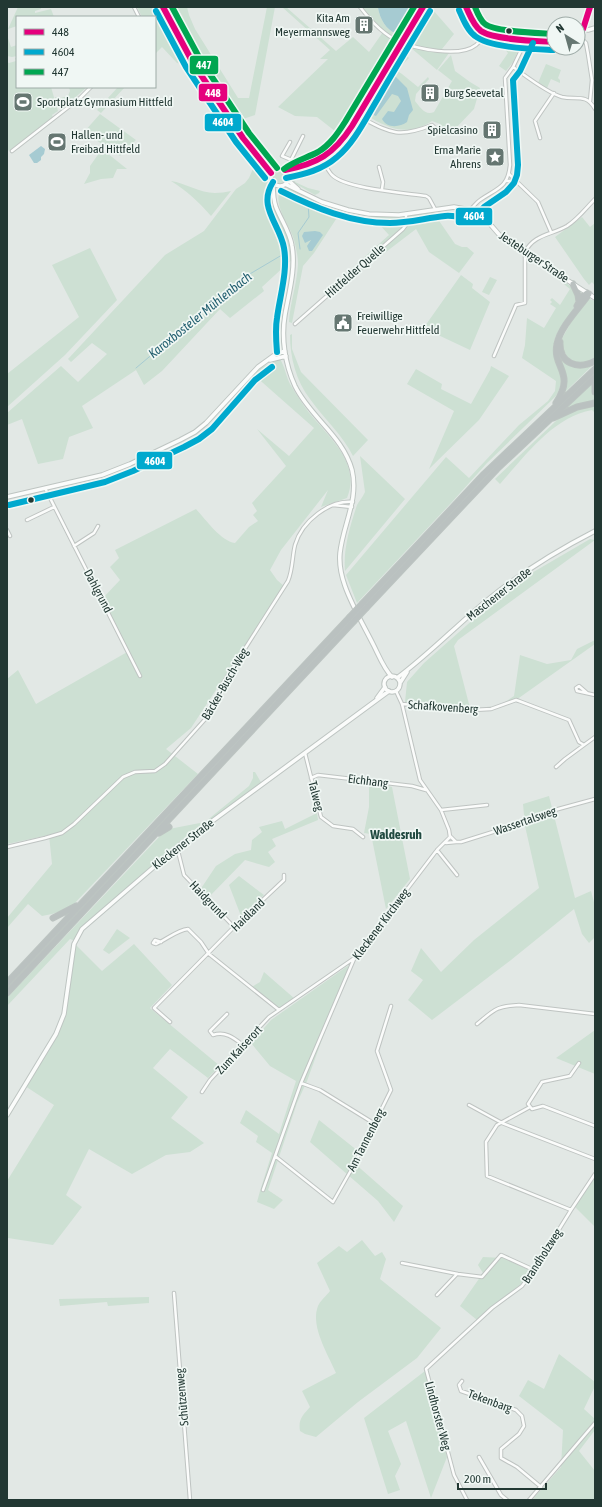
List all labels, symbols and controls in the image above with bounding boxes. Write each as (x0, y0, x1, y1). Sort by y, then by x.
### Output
place label: Kita Am Meyermannsweg (275, 11, 351, 39)
building icon: Kita Am Meyermannsweg (353, 14, 375, 36)
legend (16, 16, 156, 88)
north arrow (546, 16, 586, 56)
text: N (554, 21, 566, 35)
text: 448 (52, 25, 69, 39)
unlabelled marker (504, 26, 514, 36)
text: 4604 (52, 45, 75, 59)
line badge: 447 (189, 55, 219, 75)
text: 447 (195, 59, 212, 71)
text: 447 (52, 65, 69, 79)
building icon: Burg Seevetal (419, 82, 441, 104)
line badge: 448 (198, 83, 228, 102)
place label: Burg Seevetal (444, 86, 505, 100)
text: 448 (204, 87, 221, 99)
sports icon: Sportplatz Gymnasium Hittfeld (12, 91, 34, 113)
place label: Sportplatz Gymnasium Hittfeld (37, 95, 173, 109)
line badge: 4604 (204, 113, 242, 132)
text: 4604 (212, 116, 233, 128)
building icon: Spielcasino (481, 119, 503, 141)
place label: Spielcasino (428, 123, 478, 137)
place label: Hallen- und Freibad Hittfeld (71, 128, 140, 156)
sports icon: Hallen- und Freibad Hittfeld (46, 131, 68, 153)
place label: Erna Marie Ahrens (434, 143, 481, 171)
place icon: Erna Marie Ahrens (484, 146, 506, 168)
line badge: 4604 (455, 207, 493, 226)
text: 4604 (463, 210, 484, 222)
street label: Jesteburger Straße (497, 229, 571, 285)
street label: Hittfelder Quelle (322, 241, 388, 301)
water label: Karoxbosteler Mühlenbach (146, 268, 255, 361)
place label: Freiwillige Feuerwehr Hittfeld (357, 309, 439, 337)
public building icon: Freiwillige Feuerwehr Hittfeld (332, 312, 354, 334)
line badge: 4604 (136, 451, 173, 470)
text: 4604 (144, 455, 165, 467)
unlabelled marker (26, 495, 36, 505)
street label: Maschener Straße (464, 564, 534, 624)
street label: Dahlgrund (81, 567, 115, 615)
street label: Bäcker-Busch-Weg (199, 645, 252, 722)
street label: Schafkovenberg (407, 698, 479, 716)
street label: Eichhang (347, 772, 390, 791)
street label: Talweg (305, 779, 327, 813)
street label: Wassertalsweg (492, 803, 559, 838)
street label: Kleckener Straße (149, 816, 217, 872)
district label: Waldesruh (369, 827, 422, 842)
street label: Haidgrund (187, 878, 229, 922)
street label: Kleckener Kirchweg (350, 885, 413, 962)
street label: Haidland (228, 896, 268, 934)
street label: Zum Kaiserort (213, 1022, 265, 1077)
street label: Am Tannenberg (344, 1106, 388, 1174)
street label: Brandholzweg (519, 1225, 565, 1286)
street label: Schützenweg (172, 1367, 191, 1426)
street label: Lindhorster Weg (422, 1380, 454, 1453)
street label: Tekenbarg (466, 1387, 515, 1416)
scale bar (458, 1465, 546, 1491)
text: 200 m (464, 1472, 491, 1486)

